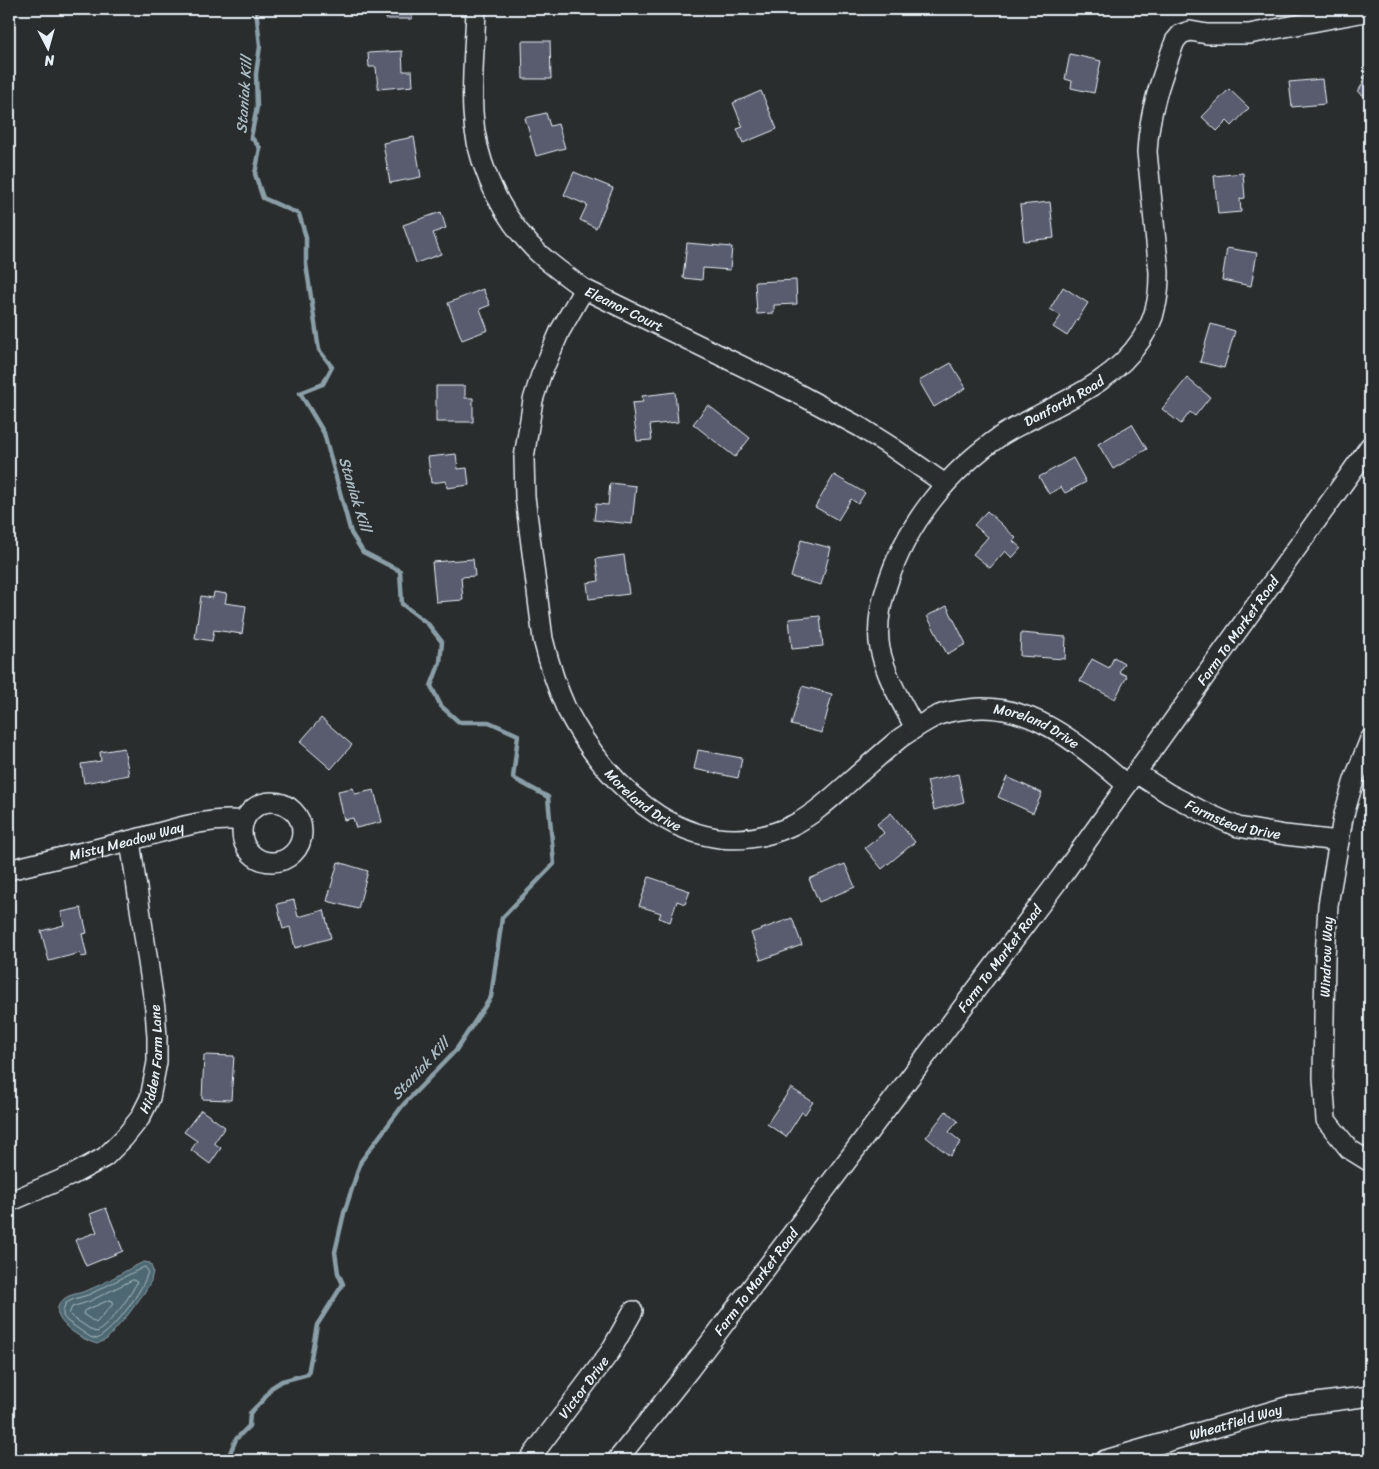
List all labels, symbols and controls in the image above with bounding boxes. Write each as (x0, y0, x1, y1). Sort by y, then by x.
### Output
north arrow (22, 22, 72, 72)
text: N (43, 47, 56, 73)
water label: Staniak Kill (228, 52, 260, 134)
street label: Eleanor Court (580, 279, 668, 339)
street label: Danforth Road (1020, 368, 1111, 434)
water label: Staniak Kill (331, 453, 380, 538)
street label: Farm To Market Road (1190, 570, 1287, 691)
street label: Moreland Drive (992, 697, 1085, 756)
street label: Moreland Drive (598, 763, 686, 839)
street label: Farmstead Drive (1181, 792, 1283, 847)
street label: Misty Meadow Way (67, 814, 187, 868)
street label: Farm To Market Road (951, 898, 1050, 1018)
street label: Windrow Way (1313, 915, 1340, 998)
street label: Hidden Farm Lane (132, 1003, 170, 1118)
water label: Staniak Kill (384, 1029, 458, 1106)
street label: Farm To Market Road (707, 1221, 806, 1341)
street label: Victor Drive (552, 1351, 616, 1424)
street label: Wheatfield Way (1186, 1397, 1286, 1448)

